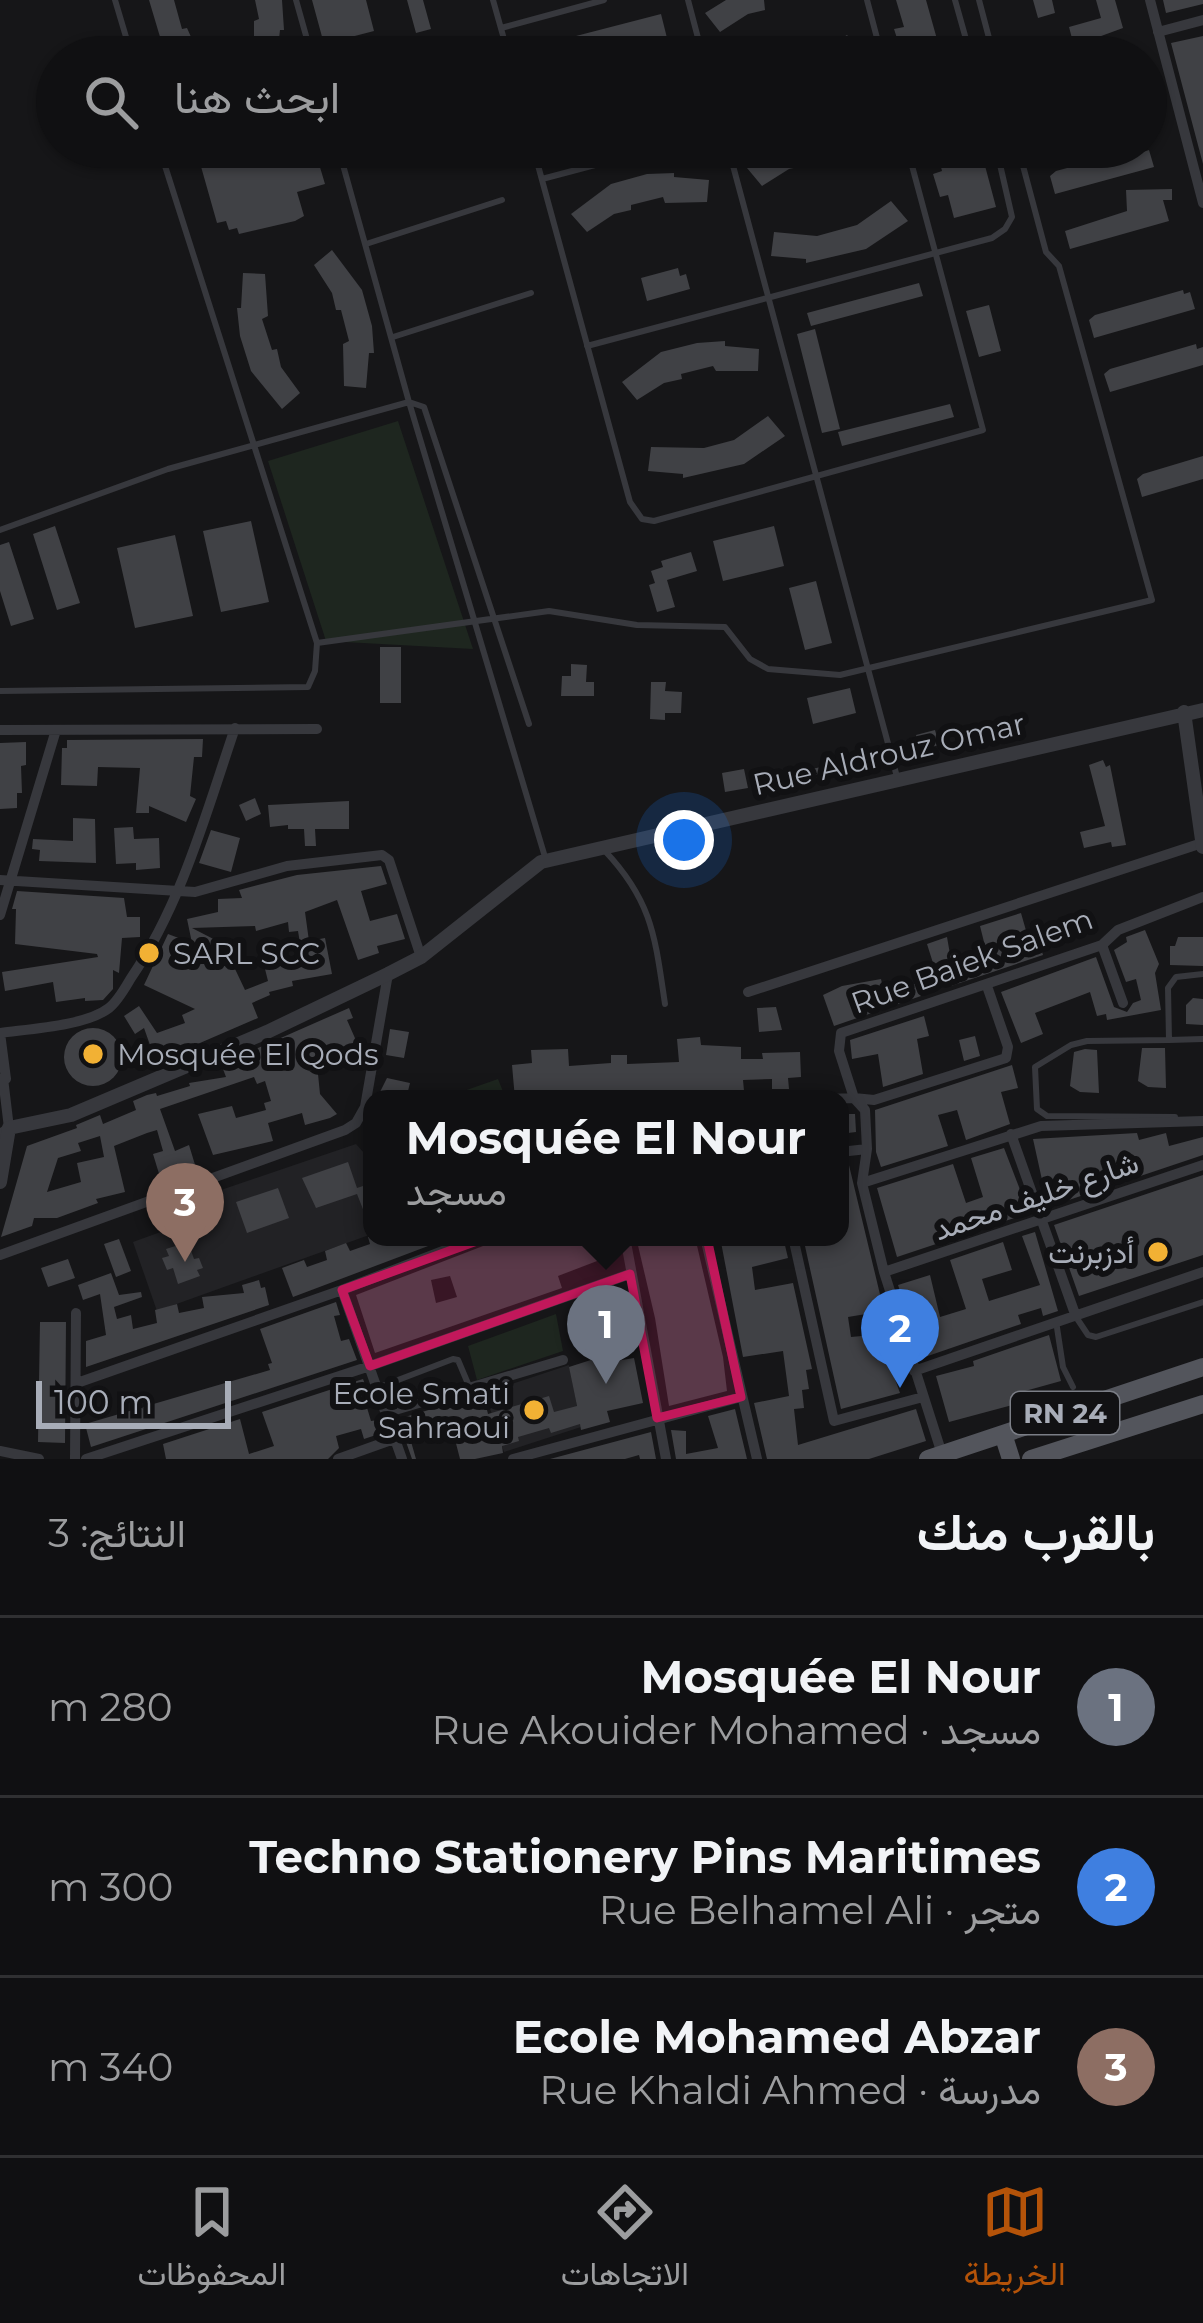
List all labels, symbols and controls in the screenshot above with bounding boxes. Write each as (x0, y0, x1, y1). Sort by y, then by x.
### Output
search box (36, 36, 1167, 168)
icon: search (78, 69, 144, 135)
text: ابحث هنا (174, 69, 340, 124)
street label: Rue Aldrouz Omar (749, 705, 1029, 803)
your location (654, 810, 714, 870)
street label: Rue Baiek Salem (846, 900, 1098, 1022)
place label: SARL SCC (173, 935, 320, 972)
marker: SARL SCC (136, 940, 162, 966)
place label: Mosquée El Qods (117, 1036, 379, 1073)
marker: Mosquée El Qods (80, 1041, 106, 1067)
popup (363, 1090, 849, 1246)
text: Mosquée El Nour (406, 1110, 806, 1165)
street label: شارع خليف محمد (929, 1144, 1144, 1250)
pin: 3 (146, 1163, 224, 1262)
text: مسجد (406, 1167, 507, 1215)
place label: أدزبرنت (1048, 1234, 1134, 1271)
marker: أدزبرنت (1145, 1239, 1171, 1265)
pin: 1 (567, 1285, 645, 1384)
pin: 2 (861, 1289, 939, 1388)
scale bar (36, 1375, 231, 1428)
place label: Ecole Smati Sahraoui (332, 1375, 510, 1446)
text: 100 m (54, 1382, 153, 1422)
road number: RN 24 (1011, 1392, 1119, 1434)
marker: Ecole Smati Sahraoui (521, 1397, 547, 1423)
text: بالقرب منك (917, 1501, 1155, 1563)
text: النتائج: 3 (48, 1509, 186, 1557)
text: Mosquée El Nour (641, 1649, 1041, 1704)
text: 280 m (48, 1683, 172, 1731)
text: 1 (1108, 1683, 1124, 1731)
text: مسجد · Rue Akouider Mohamed (432, 1706, 1041, 1754)
text: Techno Stationery Pins Maritimes (249, 1829, 1041, 1884)
text: 300 m (48, 1863, 173, 1911)
text: 2 (1105, 1863, 1128, 1911)
text: متجر · Rue Belhamel Ali (599, 1886, 1041, 1934)
text: Ecole Mohamed Abzar (513, 2009, 1041, 2064)
text: 340 m (48, 2043, 173, 2091)
text: 3 (1104, 2043, 1128, 2091)
text: مدرسة · Rue Khaldi Ahmed (539, 2066, 1041, 2114)
tab: المحفوظات (137, 2179, 286, 2303)
tab: الاتجاهات (561, 2179, 689, 2303)
tab: الخريطة (964, 2179, 1066, 2303)

